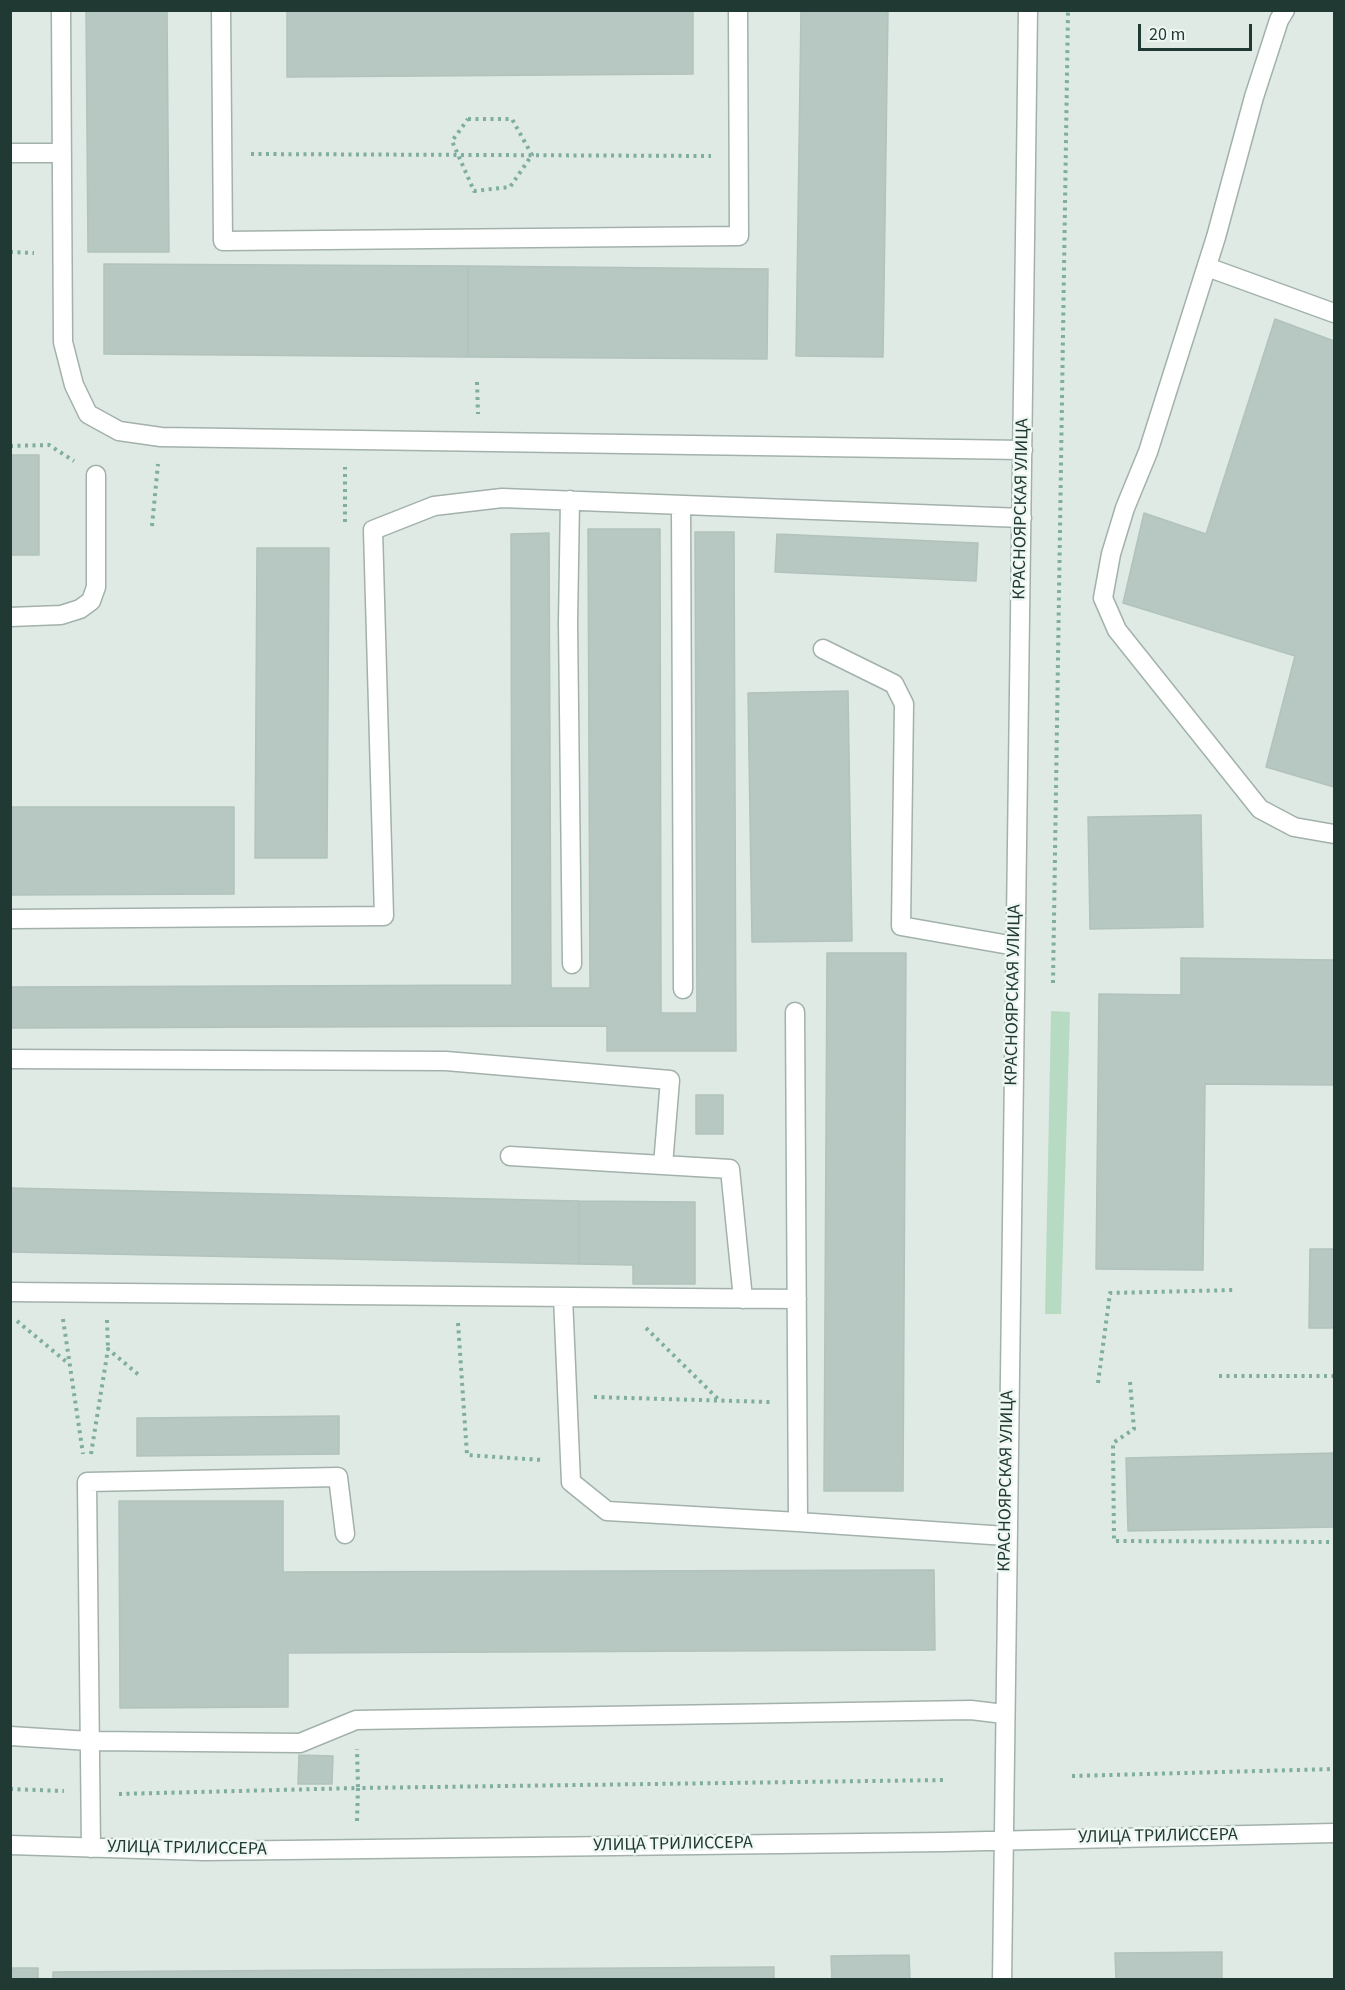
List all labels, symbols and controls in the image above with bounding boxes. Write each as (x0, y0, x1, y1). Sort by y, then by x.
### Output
scale bar (1141, 12, 1255, 50)
text: 20 m (1149, 22, 1185, 47)
street label: КРАСНОЯРСКАЯ УЛИЦА (1010, 418, 1034, 600)
street label: КРАСНОЯРСКАЯ УЛИЦА (1002, 904, 1026, 1086)
street label: КРАСНОЯРСКАЯ УЛИЦА (995, 1390, 1019, 1572)
street label: УЛИЦА ТРИЛИССЕРА (1078, 1825, 1238, 1849)
street label: УЛИЦА ТРИЛИССЕРА (593, 1833, 753, 1857)
street label: УЛИЦА ТРИЛИССЕРА (107, 1837, 267, 1861)

